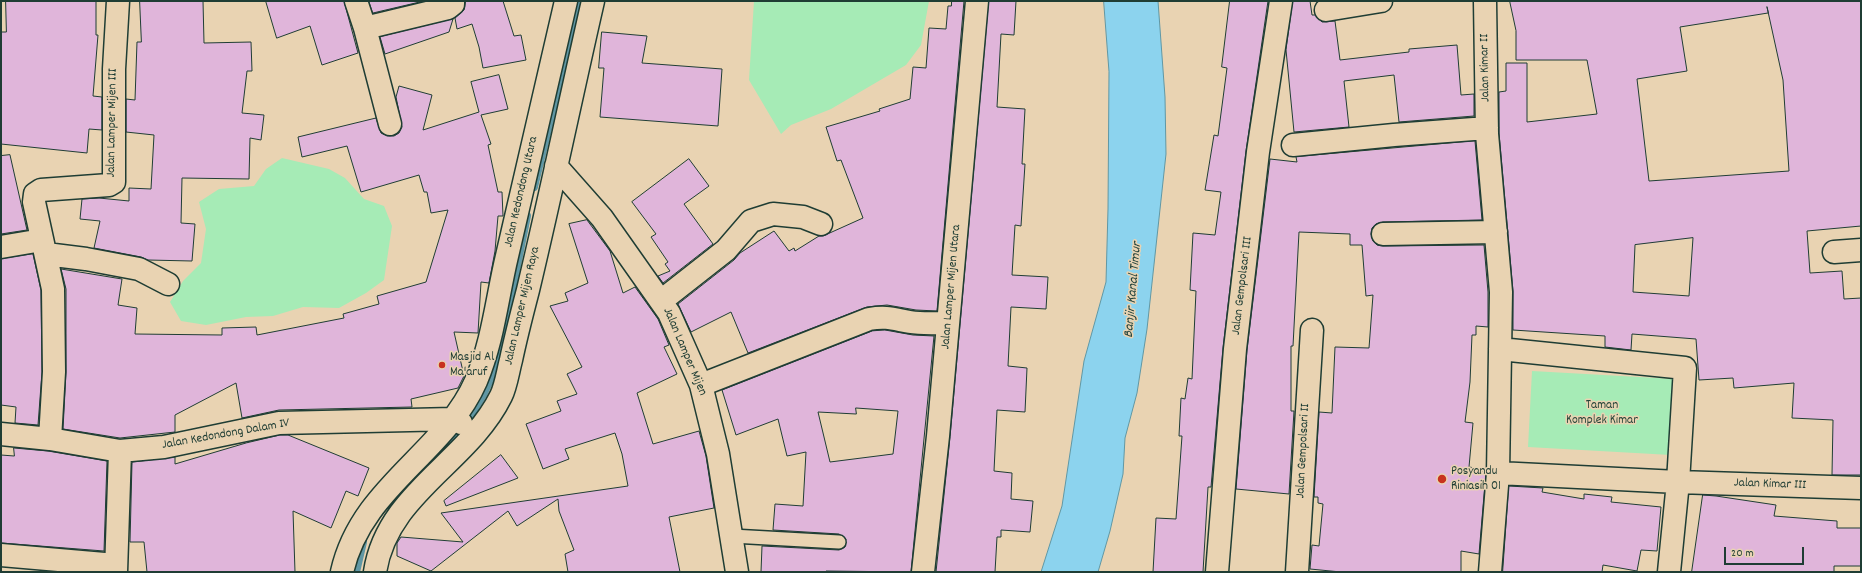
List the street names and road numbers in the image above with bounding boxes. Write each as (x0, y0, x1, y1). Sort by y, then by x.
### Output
street label: Jalan Kimar II (1478, 34, 1494, 102)
street label: Jalan Lamper Mijen III (104, 68, 122, 178)
street label: Jalan Kedondong Utara (502, 135, 542, 249)
street label: Jalan Lamper Mijen Utara (939, 224, 965, 350)
street label: Jalan Gempolsari III (1229, 236, 1257, 336)
street label: Jalan Lamper Mijen Raya (502, 245, 544, 367)
street label: Jalan Lamper Mijen (658, 306, 710, 398)
street label: Jalan Gempolsari II (1294, 403, 1314, 499)
street label: Jalan Kedondong Dalam IV (161, 416, 291, 454)
street label: Jalan Kimar III (1734, 476, 1806, 494)

